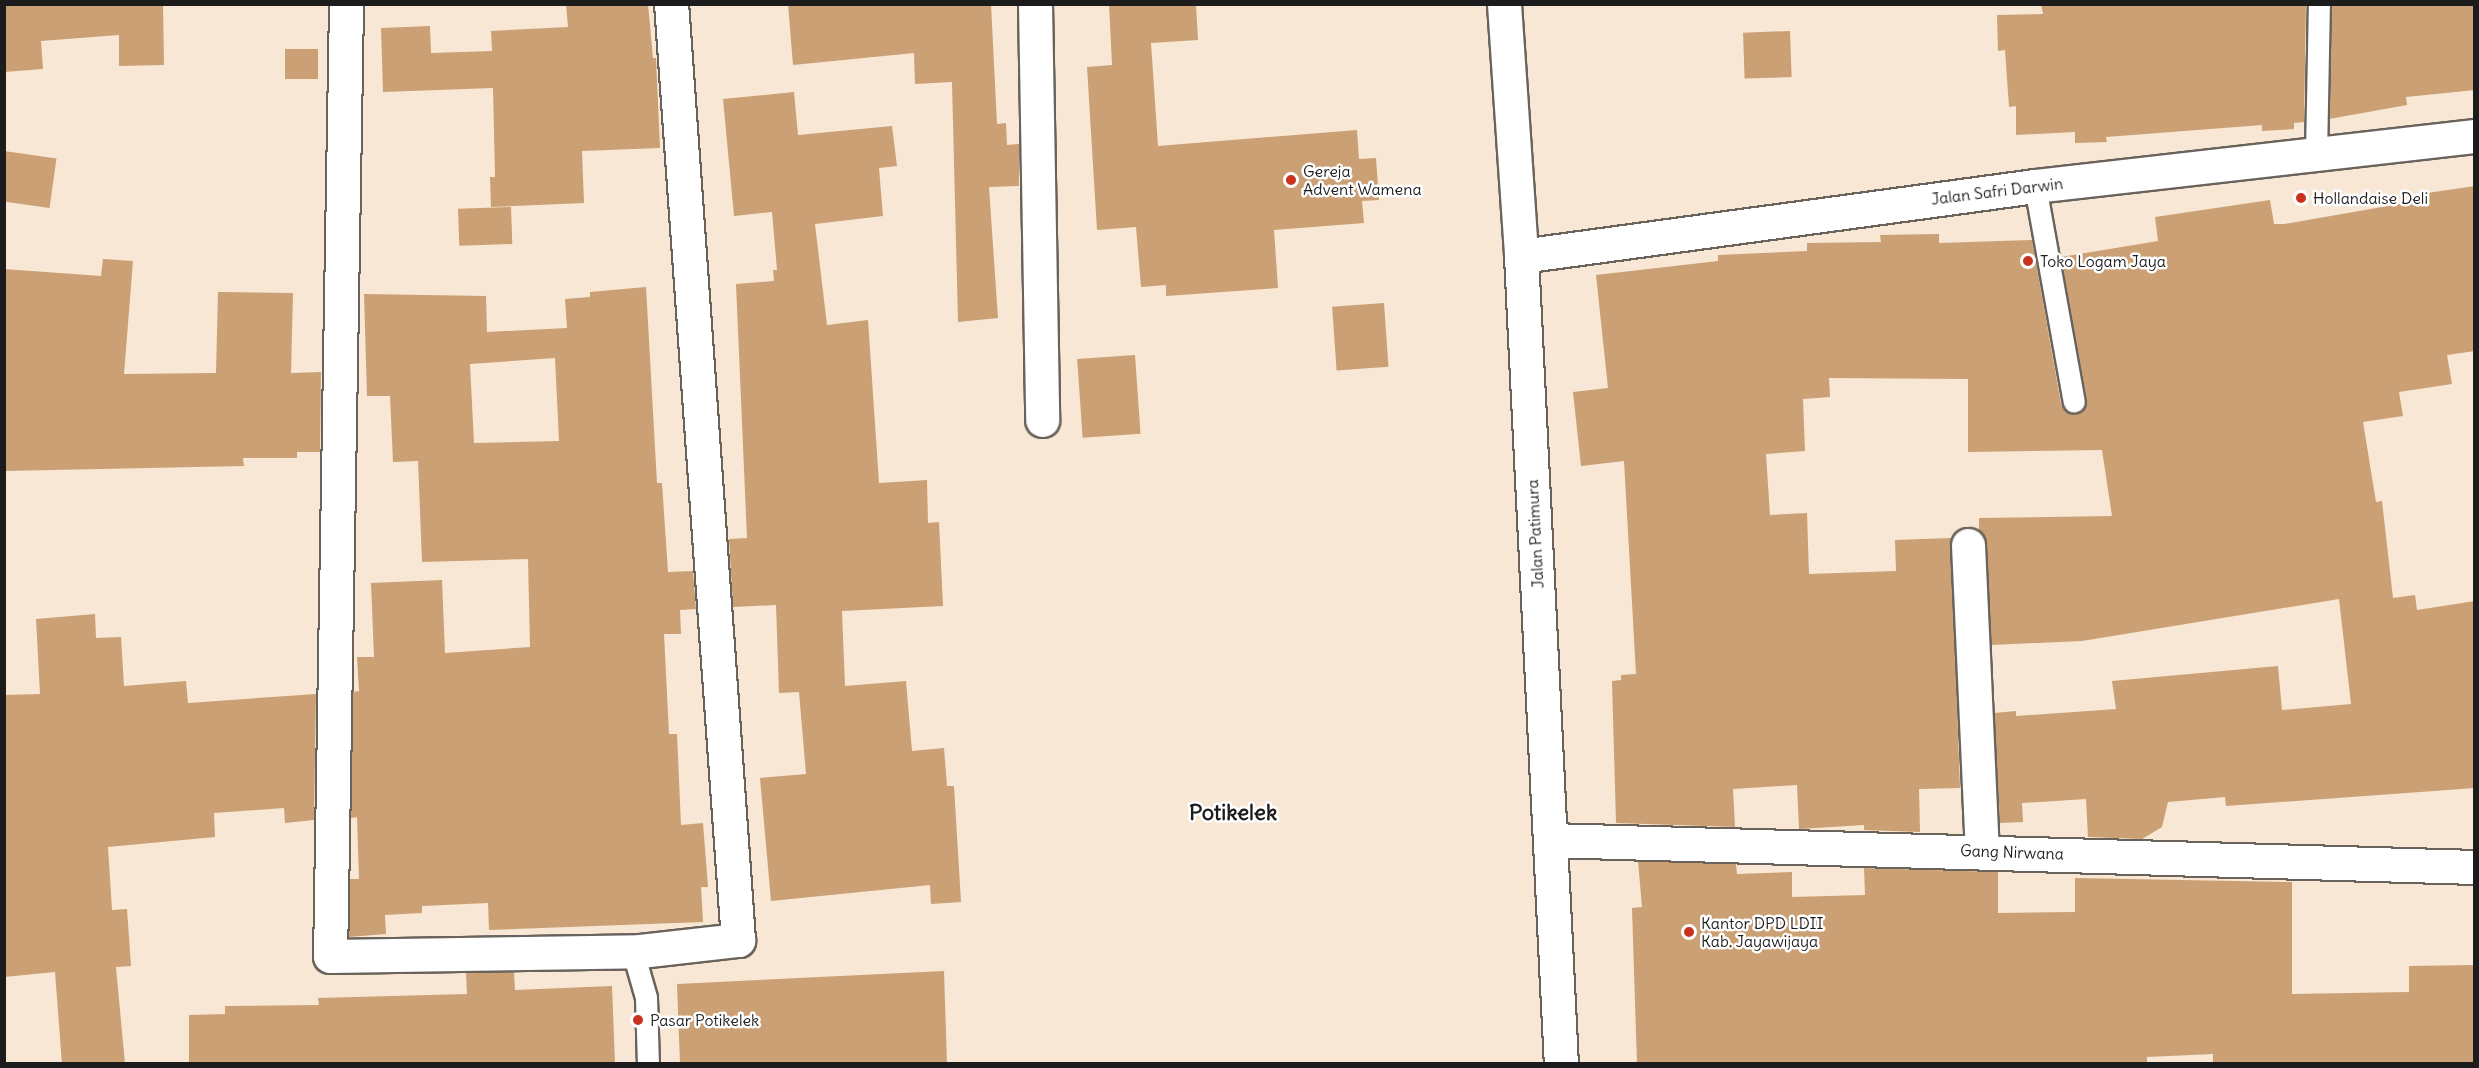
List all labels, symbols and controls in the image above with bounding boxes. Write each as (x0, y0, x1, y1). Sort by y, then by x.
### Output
place label: Gereja Advent Wamena (1303, 161, 1422, 199)
marker: Gereja Advent Wamena (1284, 173, 1298, 187)
street label: Jalan Safri Darwin (1930, 173, 2064, 209)
place label: Hollandaise Deli (2313, 188, 2428, 208)
marker: Hollandaise Deli (2294, 191, 2308, 205)
place label: Toko Logam Jaya (2040, 251, 2166, 271)
marker: Toko Logam Jaya (2021, 254, 2035, 268)
street label: Jalan Patimura (1523, 479, 1547, 589)
district label: Potikelek (1189, 800, 1277, 826)
street label: Gang Nirwana (1960, 841, 2064, 863)
place label: Kantor DPD LDII Kab. Jayawijaya (1701, 913, 1824, 951)
marker: Kantor DPD LDII Kab. Jayawijaya (1682, 925, 1696, 939)
place label: Pasar Potikelek (650, 1010, 759, 1030)
marker: Pasar Potikelek (631, 1013, 645, 1027)

